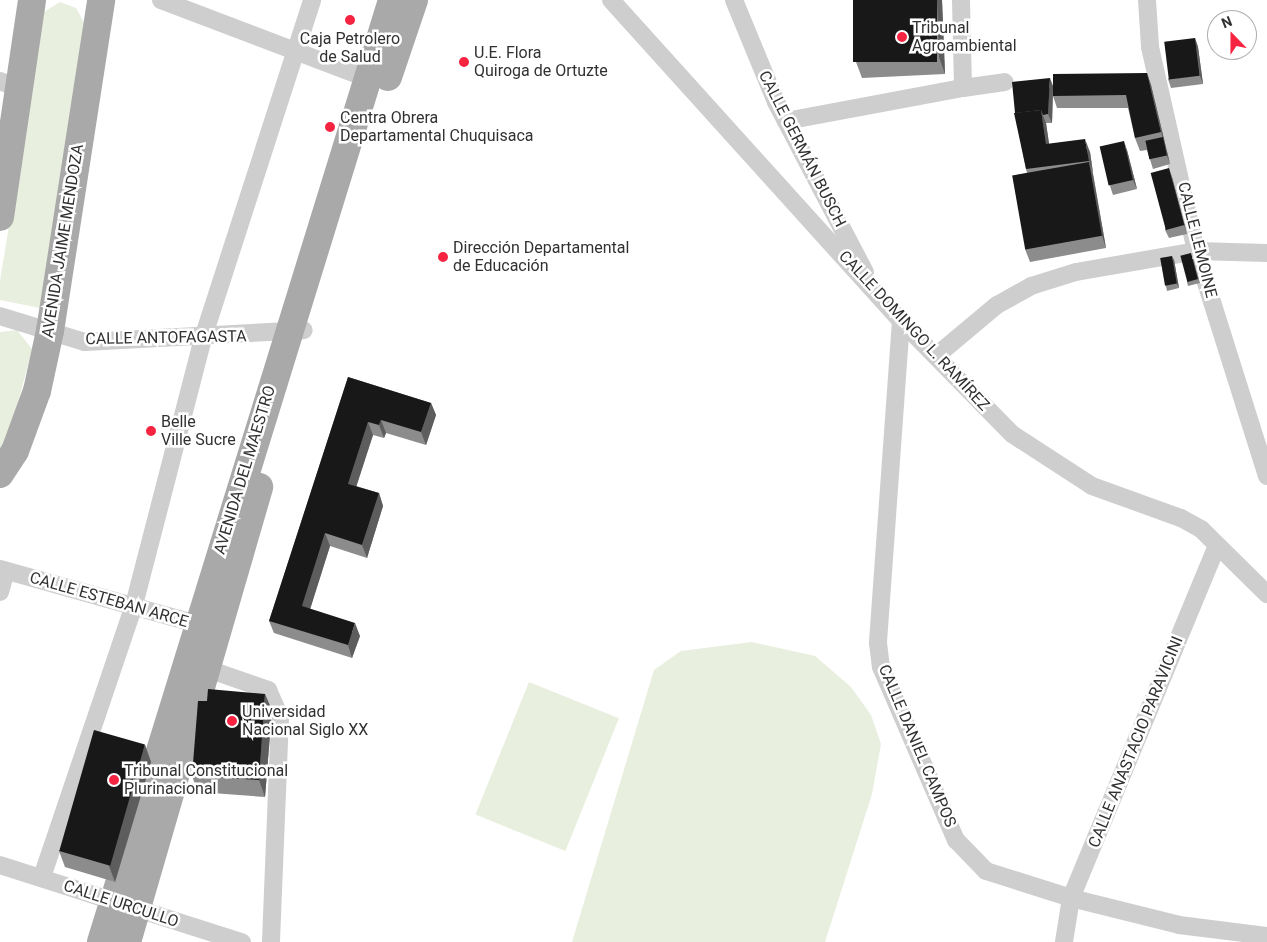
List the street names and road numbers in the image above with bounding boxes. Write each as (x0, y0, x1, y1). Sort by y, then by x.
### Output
street label: CALLE GERMÁN BUSCH (754, 68, 850, 230)
street label: AVENIDA JAIME MENDOZA (38, 143, 88, 339)
street label: CALLE LEMOINE (1173, 180, 1221, 300)
street label: CALLE DOMINGO L. RAMÍREZ (835, 247, 993, 415)
street label: CALLE ANTOFAGASTA (85, 327, 247, 349)
street label: AVENIDA DEL MAESTRO (210, 383, 280, 557)
street label: CALLE ESTEBAN ARCE (28, 568, 190, 632)
street label: CALLE ANASTACIO PARAVICINI (1085, 634, 1187, 850)
street label: CALLE DANIEL CAMPOS (874, 662, 960, 830)
street label: CALLE URCULLO (61, 876, 181, 932)

